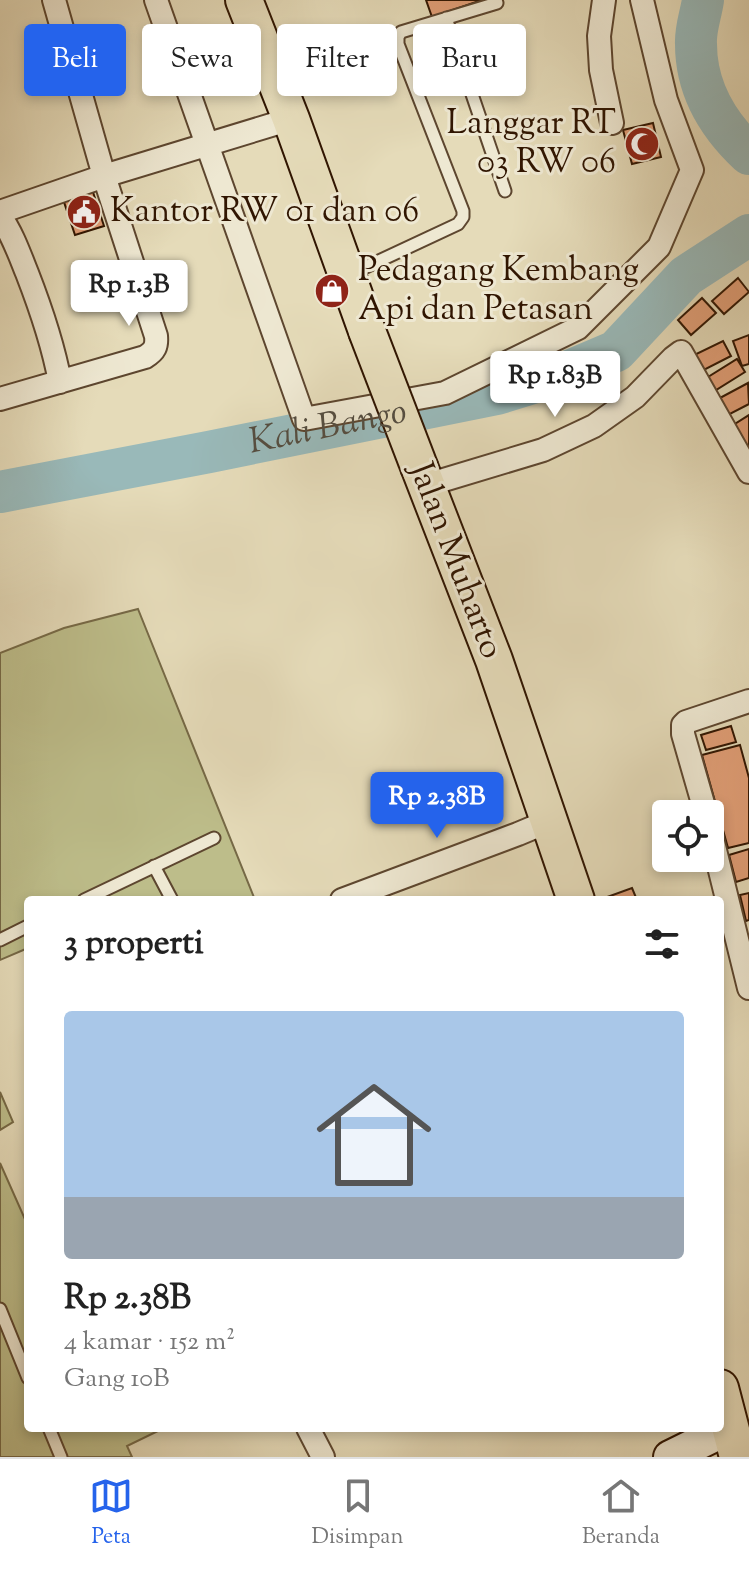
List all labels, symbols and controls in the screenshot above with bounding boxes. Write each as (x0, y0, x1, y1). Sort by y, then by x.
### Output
chip: Beli (24, 24, 126, 96)
chip: Sewa (142, 24, 261, 96)
chip: Filter (277, 24, 397, 96)
chip: Baru (413, 24, 526, 96)
place label: Langgar RT 03 RW 06 (447, 100, 616, 188)
mosque icon: Langgar RT 03 RW 06 (623, 125, 661, 163)
place label: Kantor RW 01 dan 06 (110, 188, 419, 237)
public building icon: Kantor RW 01 dan 06 (65, 193, 103, 231)
place label: Pedagang Kembang Api dan Petasan (358, 247, 639, 335)
pin: Rp 1.3B (55, 260, 203, 328)
text: Rp 1.3B (89, 267, 169, 304)
shop icon: Pedagang Kembang Api dan Petasan (313, 272, 351, 310)
pin: Rp 1.83B (472, 351, 638, 419)
text: Rp 1.83B (508, 358, 602, 395)
water label: Kali Bango (244, 387, 411, 469)
street label: Jalan Muharto (394, 454, 515, 666)
pin: Rp 2.38B (354, 772, 520, 840)
text: Rp 2.38B (389, 779, 485, 816)
map controls (652, 800, 724, 872)
button: locate (652, 800, 724, 872)
text: 3 properti (64, 920, 204, 969)
icon: filters (640, 922, 684, 966)
icon: home (302, 1063, 446, 1207)
text: Rp 2.38B (64, 1275, 191, 1324)
text: 4 kamar · 152 m² (64, 1324, 235, 1361)
text: Gang 10B (64, 1361, 169, 1398)
tab: Peta (89, 1474, 133, 1554)
tab: Disimpan (312, 1474, 404, 1554)
tab: Beranda (582, 1474, 660, 1554)

